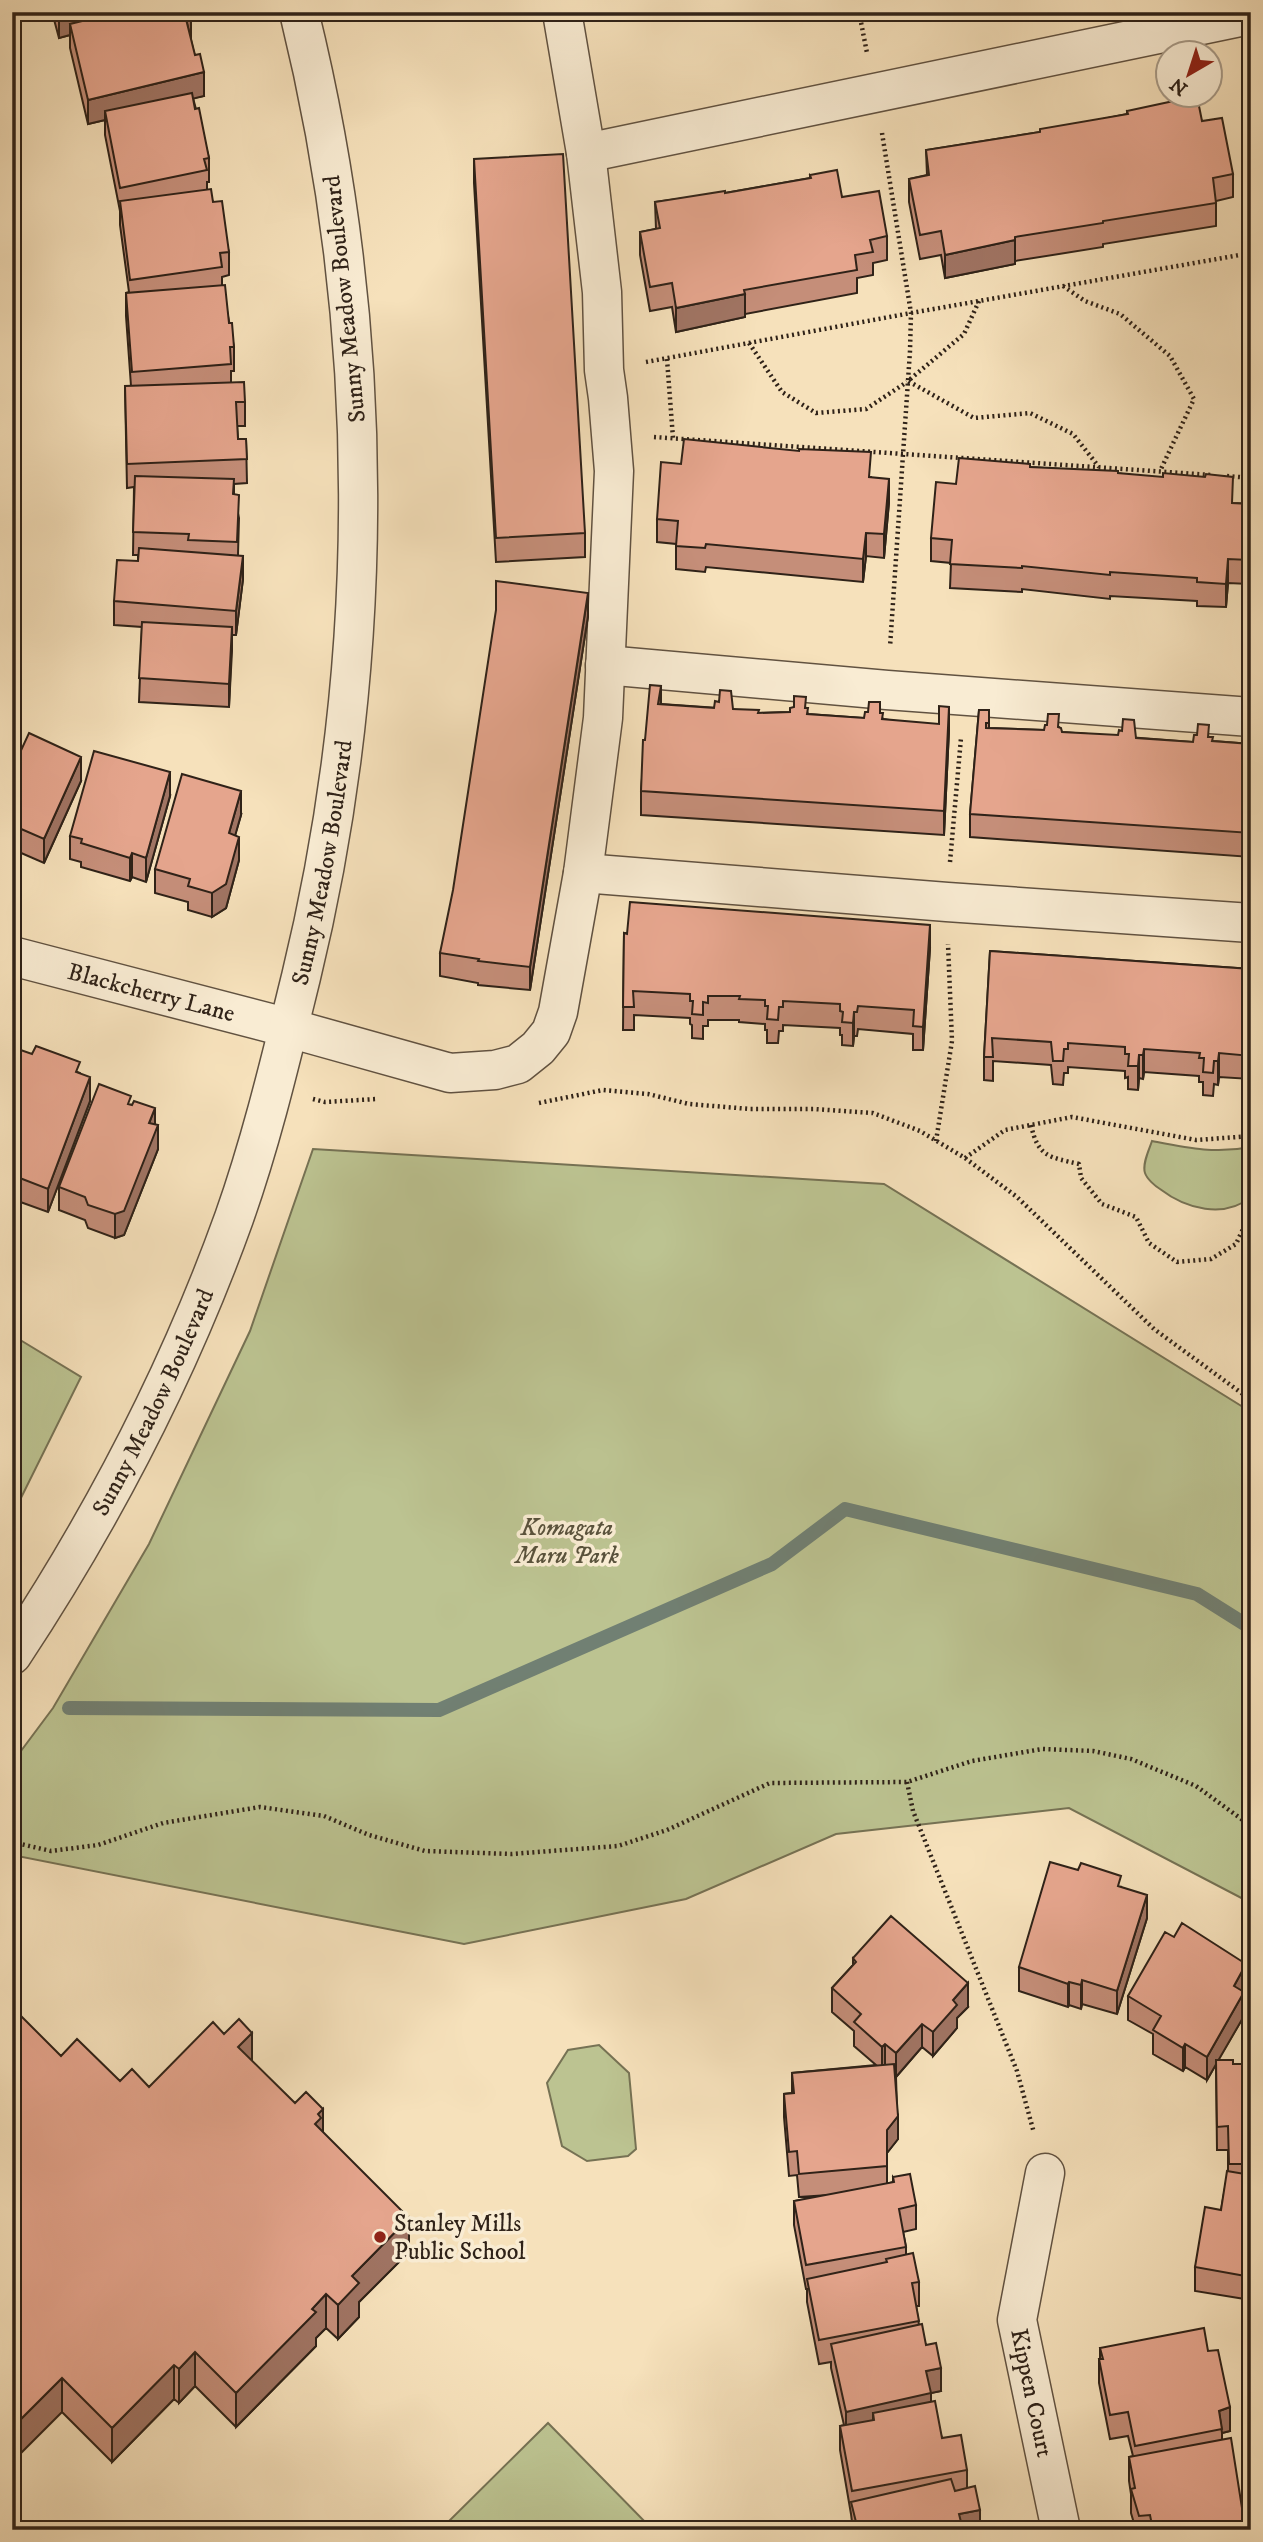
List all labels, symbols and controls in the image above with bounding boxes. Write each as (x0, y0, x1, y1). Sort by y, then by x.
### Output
north arrow (1154, 38, 1224, 108)
text: N (1166, 72, 1193, 100)
street label: Sunny Meadow Boulevard (317, 174, 373, 424)
street label: Sunny Meadow Boulevard (286, 738, 360, 989)
street label: Blackcherry Lane (64, 957, 238, 1029)
street label: Sunny Meadow Boulevard (86, 1284, 221, 1521)
park label: Komagata Maru Park (513, 1513, 619, 1571)
place label: Stanley Mills Public School (394, 2209, 526, 2267)
marker: Stanley Mills Public School (372, 2229, 388, 2245)
street label: Kippen Court (1003, 2326, 1059, 2460)

